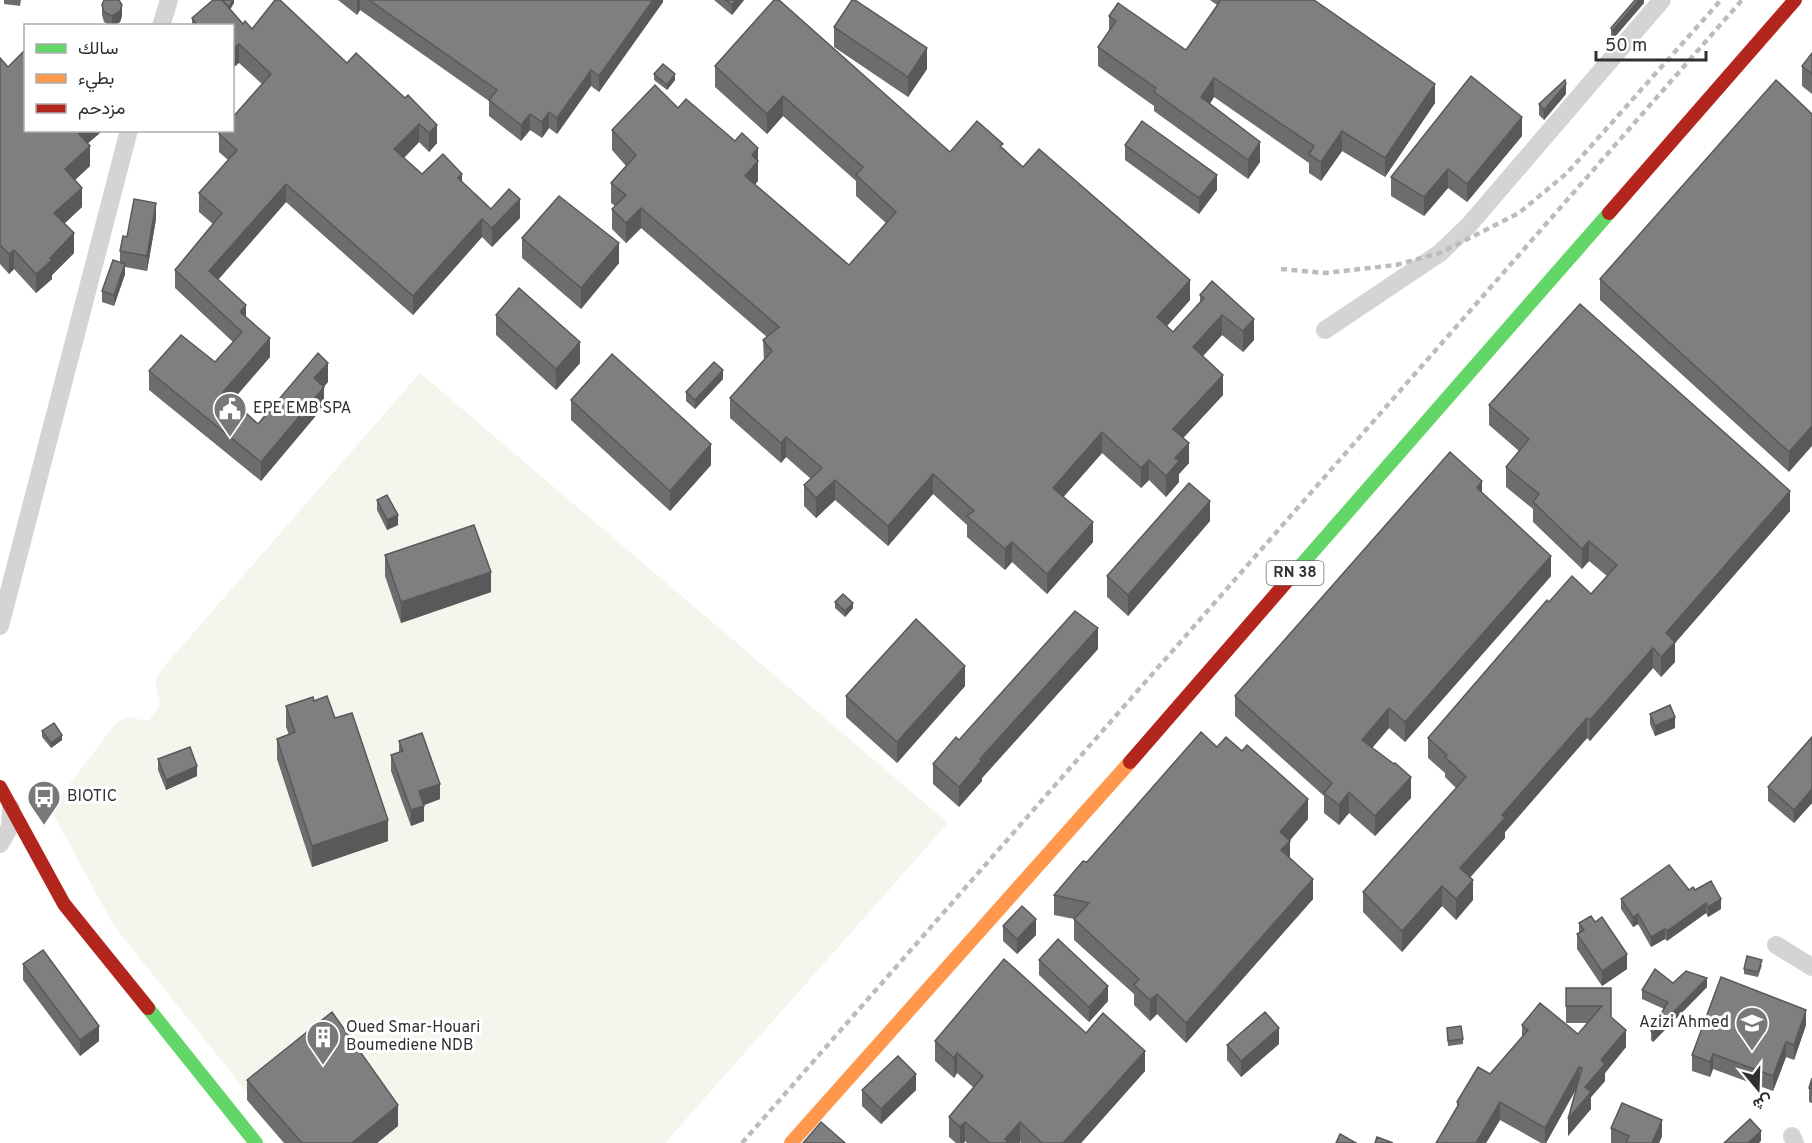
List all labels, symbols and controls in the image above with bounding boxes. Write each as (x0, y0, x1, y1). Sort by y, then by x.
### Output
legend (24, 24, 234, 132)
scale bar (1596, 24, 1706, 62)
text: 50 m (1605, 35, 1647, 58)
text: سالك (78, 38, 118, 61)
text: بطيء (78, 68, 114, 93)
text: مزدحم (78, 98, 125, 121)
public building icon: EPE EMB SPA (212, 391, 248, 438)
place label: EPE EMB SPA (253, 399, 351, 419)
road number: RN 38 (1266, 561, 1324, 585)
bus stop icon: BIOTIC (26, 779, 62, 826)
place label: BIOTIC (67, 787, 117, 807)
school or university icon: Azizi Ahmed (1734, 1005, 1770, 1052)
place label: Azizi Ahmed (1639, 1013, 1729, 1033)
place label: Oued Smar-Houari Boumediene NDB (346, 1018, 480, 1056)
building icon: Oued Smar-Houari Boumediene NDB (305, 1019, 341, 1066)
north arrow (1728, 1059, 1788, 1119)
text: ش (1750, 1089, 1775, 1114)

